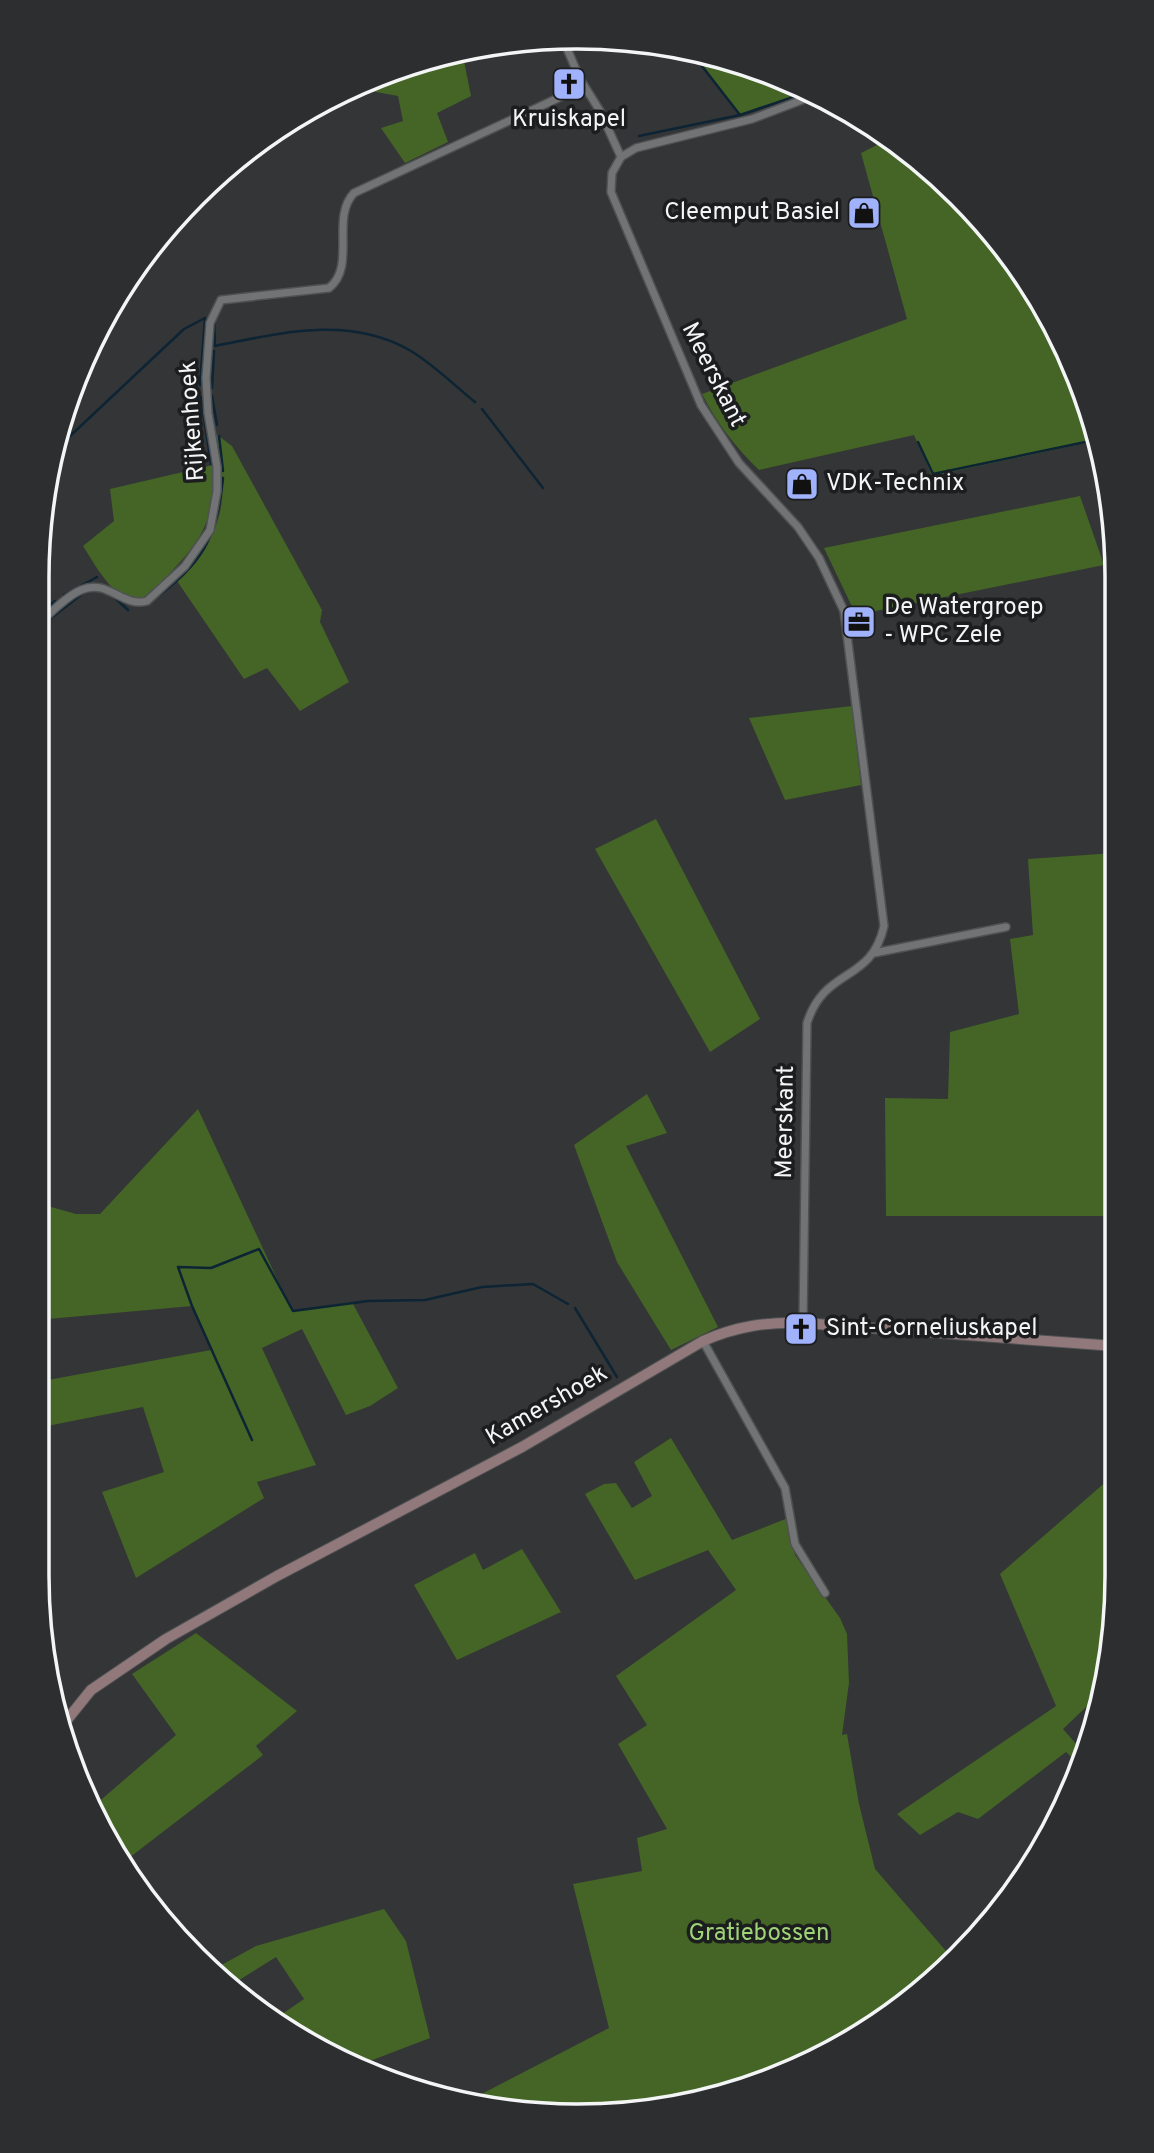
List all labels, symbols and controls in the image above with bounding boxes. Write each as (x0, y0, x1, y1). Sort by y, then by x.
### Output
church icon: Kruiskapel (550, 65, 588, 103)
place label: Kruiskapel (512, 105, 626, 135)
shop icon: Cleemput Basiel (845, 194, 883, 232)
place label: Cleemput Basiel (664, 198, 840, 228)
street label: Meerskant (674, 318, 752, 432)
street label: Rijkenhoek (174, 360, 212, 482)
shop icon: VDK-Technix (783, 465, 821, 503)
place label: VDK-Technix (826, 469, 964, 499)
place label: De Watergroep - WPC Zele (884, 593, 1044, 651)
office icon: De Watergroep - WPC Zele (840, 603, 878, 641)
street label: Meerskant (770, 1065, 802, 1179)
church icon: Sint-Corneliuskapel (782, 1310, 820, 1348)
place label: Sint-Corneliuskapel (826, 1314, 1038, 1344)
street label: Kamershoek (481, 1359, 613, 1453)
park label: Gratiebossen (688, 1919, 830, 1949)

